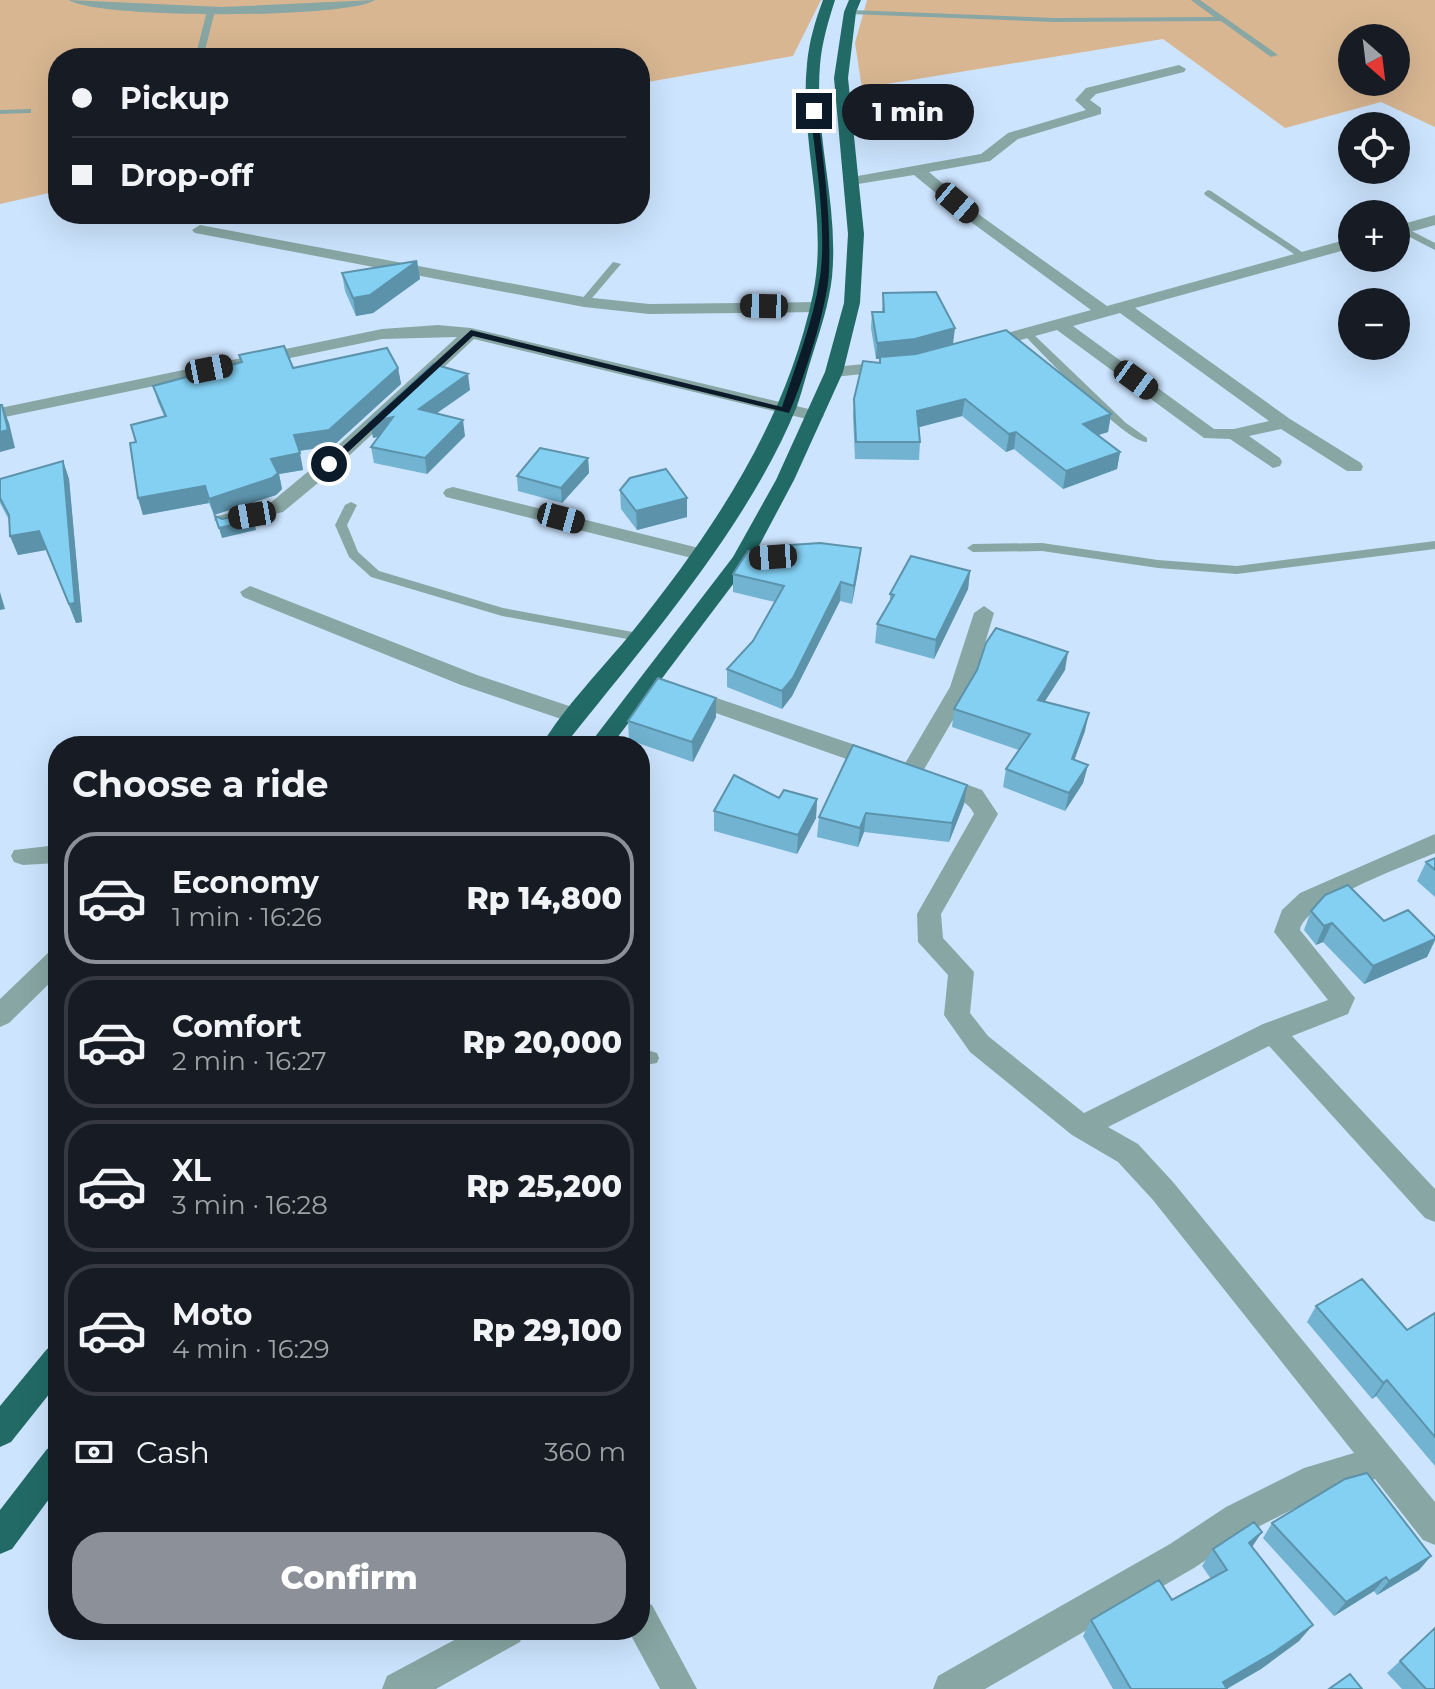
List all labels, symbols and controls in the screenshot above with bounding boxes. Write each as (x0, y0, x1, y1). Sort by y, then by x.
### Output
north arrow (1338, 24, 1410, 96)
map controls (1338, 24, 1410, 360)
text: Pickup (120, 80, 229, 117)
callout: 1 min (842, 83, 974, 139)
route end (796, 93, 832, 129)
text: 1 min (872, 96, 944, 128)
button: locate (1338, 112, 1410, 184)
text: Drop-off (120, 157, 253, 194)
car (931, 178, 983, 228)
button: + (1338, 200, 1410, 272)
button: − (1338, 288, 1410, 360)
car (740, 294, 788, 318)
car (183, 353, 235, 385)
car (1110, 356, 1162, 404)
route start (311, 446, 347, 482)
car (226, 499, 278, 531)
car (535, 500, 587, 536)
car (748, 543, 798, 571)
text: Choose a ride (72, 762, 329, 806)
icon: car (76, 862, 148, 934)
text: Economy (172, 864, 319, 901)
text: Rp 14,800 (467, 880, 622, 917)
text: 1 min · 16:26 (172, 901, 322, 933)
icon: car (76, 1006, 148, 1078)
text: Comfort (172, 1008, 302, 1045)
text: Rp 20,000 (462, 1024, 622, 1061)
text: 2 min · 16:27 (172, 1045, 327, 1077)
icon: car (76, 1150, 148, 1222)
text: XL (172, 1152, 211, 1189)
text: Rp 25,200 (466, 1168, 622, 1205)
text: 3 min · 16:28 (172, 1189, 328, 1221)
icon: car (76, 1294, 148, 1366)
text: Moto (172, 1296, 253, 1333)
text: Rp 29,100 (472, 1312, 622, 1349)
text: 4 min · 16:29 (172, 1333, 330, 1365)
icon: cash (72, 1430, 116, 1474)
text: Cash (136, 1434, 210, 1471)
text: 360 m (544, 1436, 626, 1468)
button: Confirm (72, 1532, 626, 1624)

